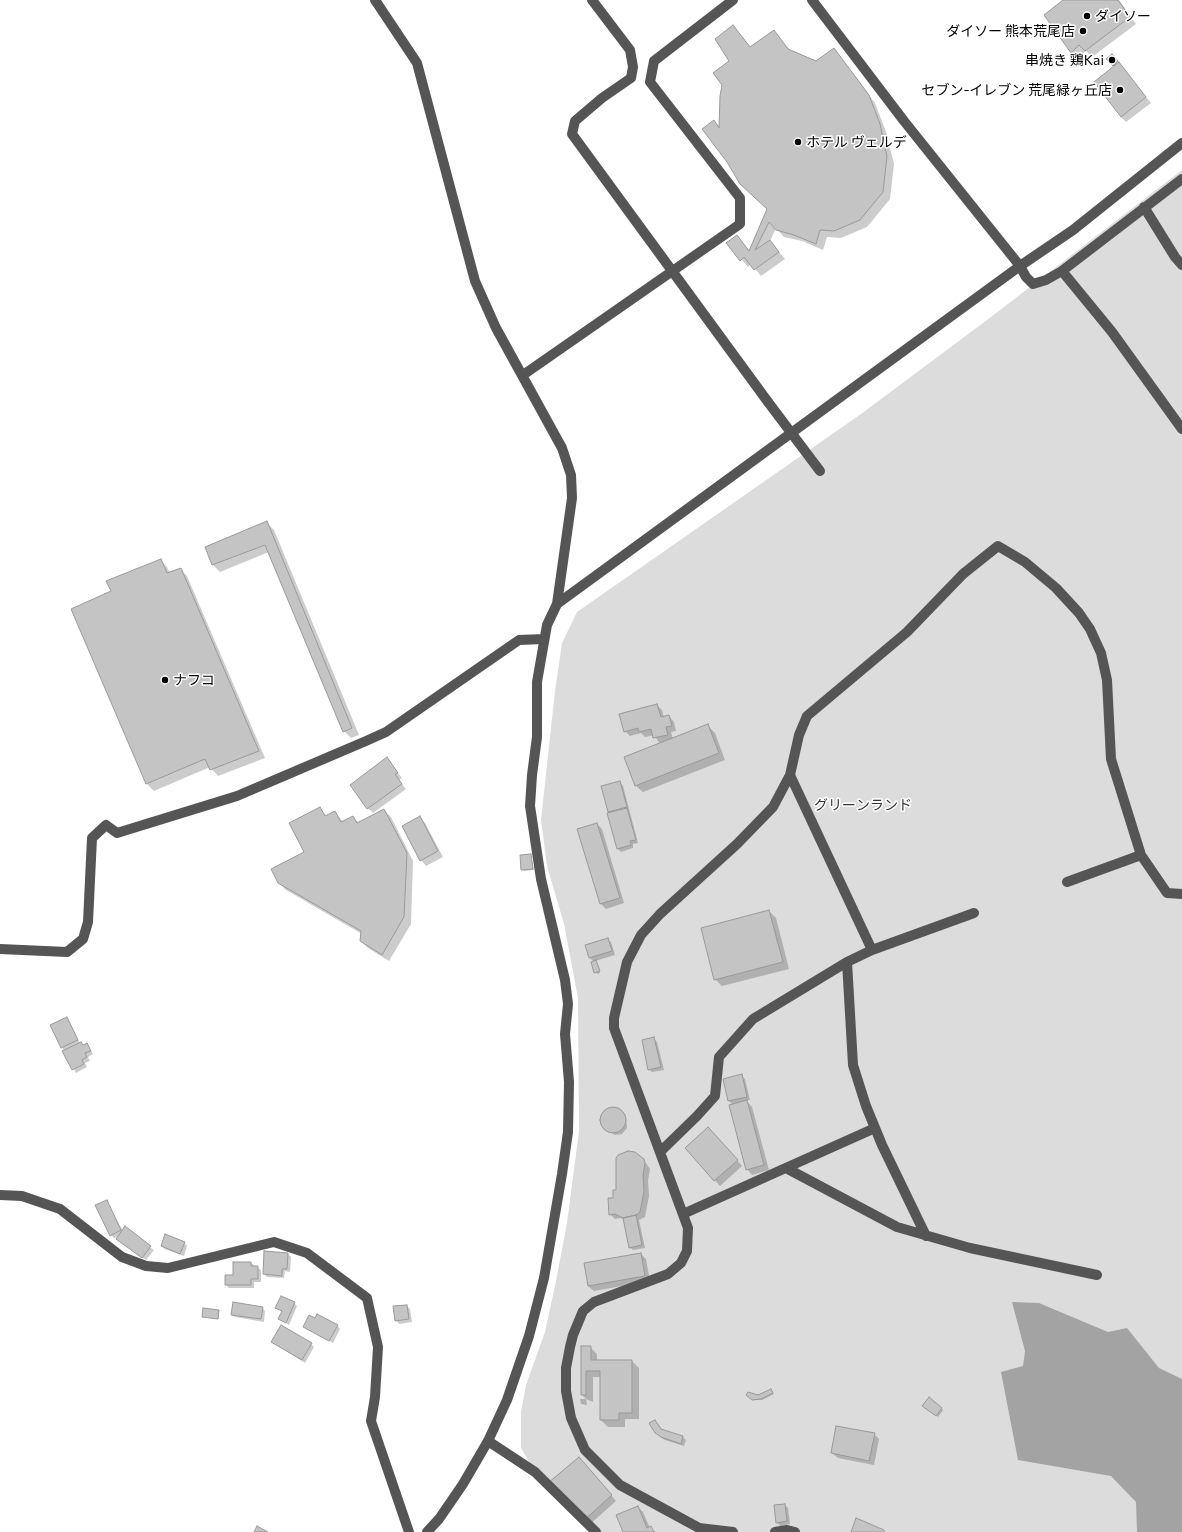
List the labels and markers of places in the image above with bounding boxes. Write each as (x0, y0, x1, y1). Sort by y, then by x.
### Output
place label: ダイソー (1095, 8, 1151, 24)
marker: ダイソー (1082, 11, 1092, 21)
place label: ダイソー 熊本荒尾店 (946, 23, 1075, 39)
marker: ダイソー 熊本荒尾店 (1078, 26, 1088, 36)
place label: 串焼き 鶏Kai (1025, 52, 1104, 68)
marker: 串焼き 鶏Kai (1107, 55, 1117, 65)
place label: セブン-イレブン 荒尾緑ヶ丘店 (921, 82, 1112, 98)
marker: セブン-イレブン 荒尾緑ヶ丘店 (1115, 85, 1125, 95)
place label: ホテル ヴェルデ (806, 134, 907, 150)
marker: ホテル ヴェルデ (793, 137, 803, 147)
place label: ナフコ (173, 672, 215, 688)
marker: ナフコ (160, 675, 170, 685)

